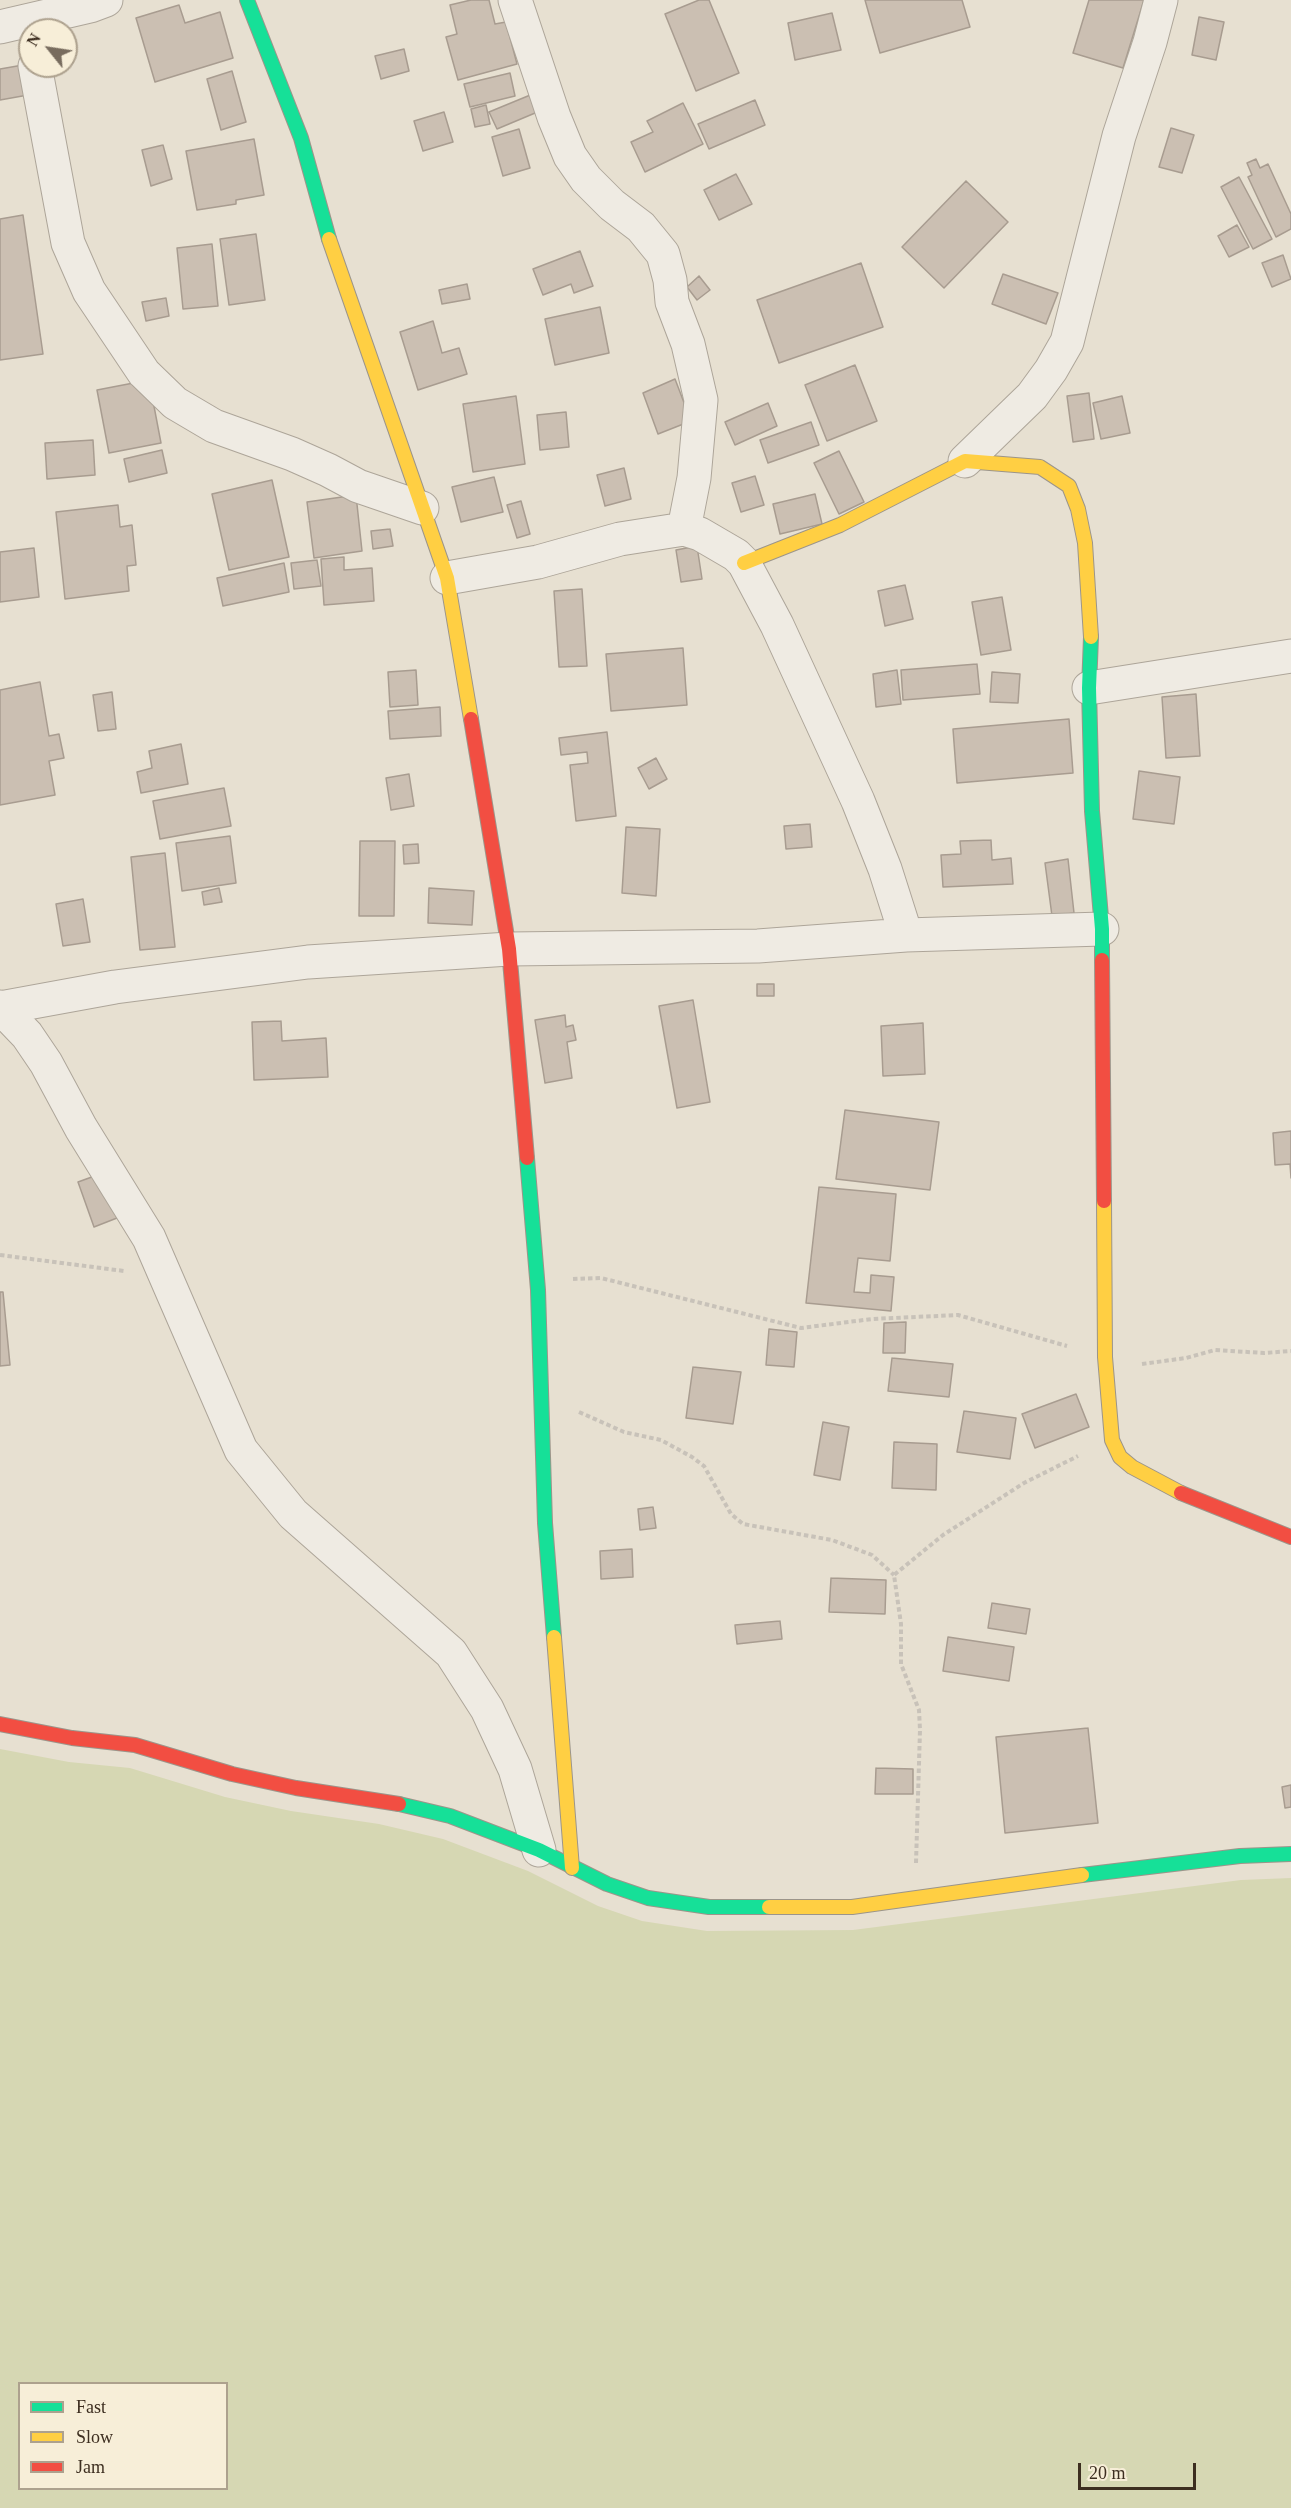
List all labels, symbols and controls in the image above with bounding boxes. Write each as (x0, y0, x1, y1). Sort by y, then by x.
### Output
north arrow (18, 18, 78, 78)
text: N (23, 30, 44, 49)
legend (18, 2382, 228, 2490)
text: Fast (76, 2397, 106, 2417)
text: Slow (76, 2427, 113, 2447)
scale bar (1081, 2451, 1200, 2489)
text: Jam (76, 2457, 105, 2477)
text: 20 m (1089, 2463, 1126, 2483)

